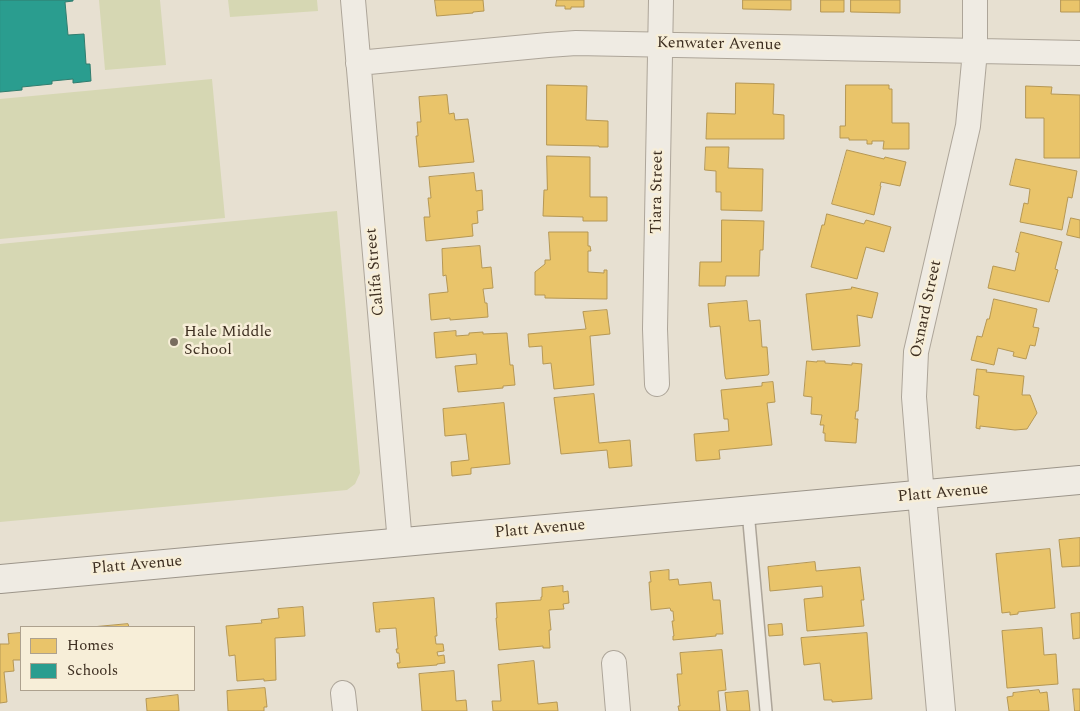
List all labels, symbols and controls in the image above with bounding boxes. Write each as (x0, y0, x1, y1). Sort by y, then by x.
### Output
street label: Kenwater Avenue (657, 34, 781, 56)
street label: Tiara Street (648, 150, 668, 234)
street label: Califa Street (363, 227, 389, 317)
street label: Oxnard Street (907, 258, 947, 360)
place label: Hale Middle School (184, 323, 272, 361)
marker: Hale Middle School (168, 336, 180, 348)
street label: Platt Avenue (897, 480, 989, 508)
street label: Platt Avenue (494, 516, 586, 544)
street label: Platt Avenue (91, 552, 183, 580)
legend (20, 626, 195, 691)
text: Homes (67, 634, 114, 657)
text: Schools (67, 659, 118, 682)

